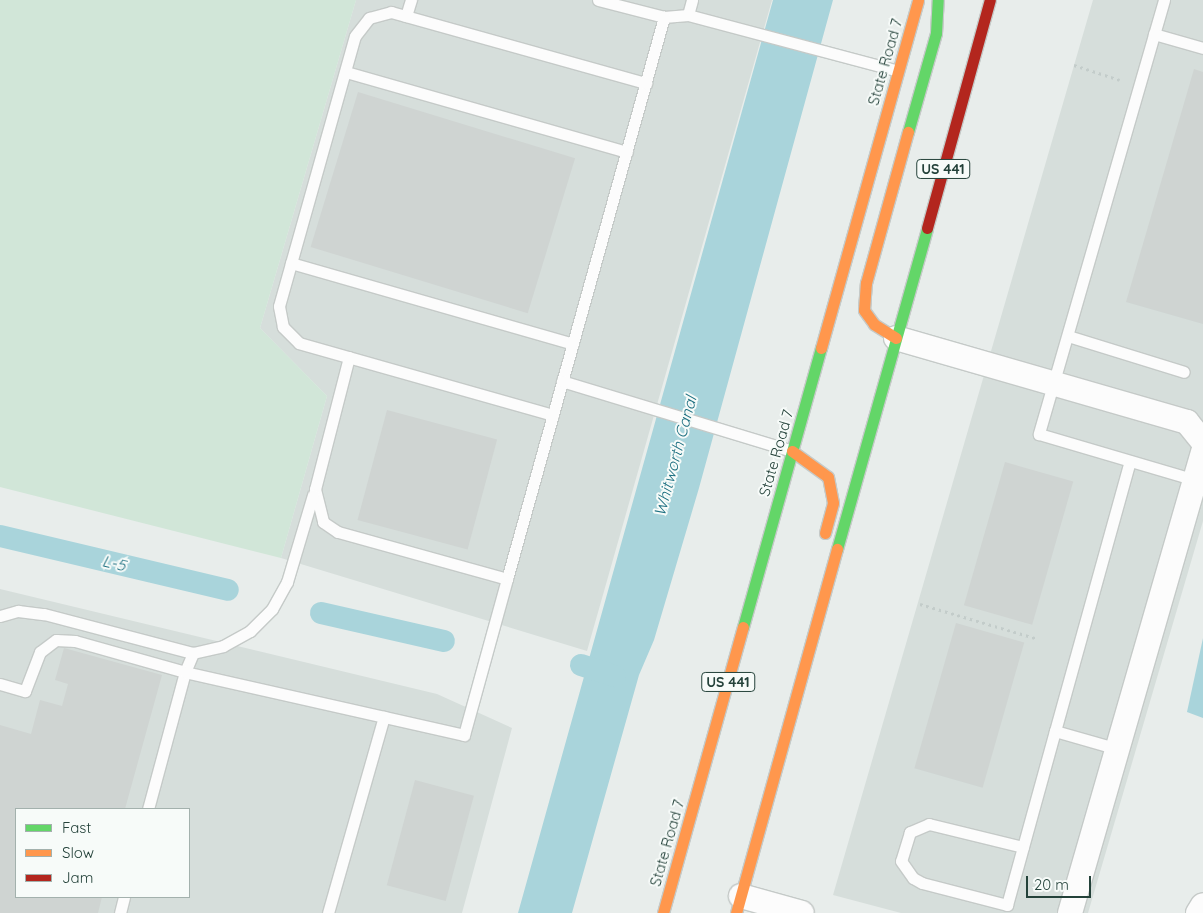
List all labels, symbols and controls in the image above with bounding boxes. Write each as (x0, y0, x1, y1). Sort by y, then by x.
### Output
street label: State Road 7 (864, 17, 906, 107)
road number: US 441 (916, 157, 970, 180)
water label: Whitworth Canal (650, 394, 700, 518)
street label: State Road 7 (755, 408, 797, 498)
water label: L-5 (100, 551, 128, 575)
road number: US 441 (700, 670, 756, 694)
street label: State Road 7 (646, 798, 688, 888)
legend (15, 808, 190, 898)
text: Fast (62, 818, 91, 837)
text: Slow (62, 843, 94, 862)
scale bar (1028, 866, 1093, 898)
text: Jam (62, 868, 93, 887)
text: 20 m (1034, 875, 1069, 894)

